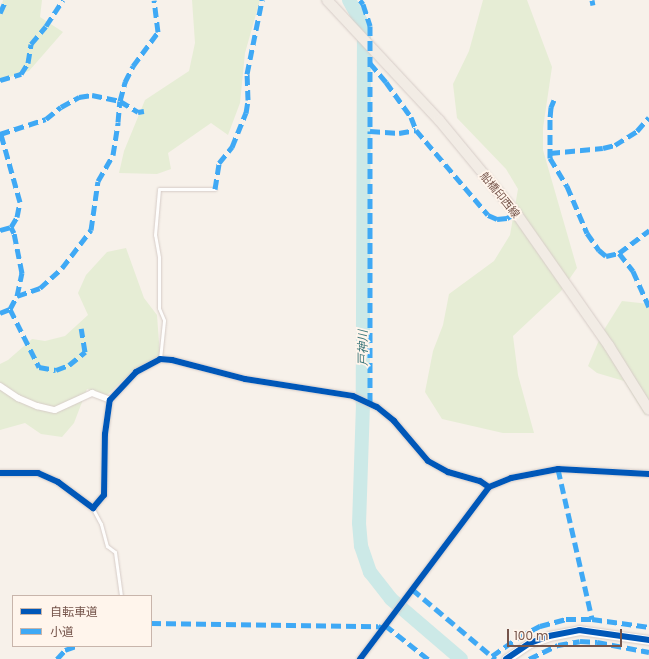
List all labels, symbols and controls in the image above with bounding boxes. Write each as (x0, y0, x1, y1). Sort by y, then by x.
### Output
street label: 船橋印西線 (478, 169, 522, 221)
water label: 戸神川 (356, 330, 370, 366)
legend (12, 595, 152, 647)
text: 自転車道 (50, 603, 98, 620)
scale bar (509, 621, 624, 647)
text: 小道 (50, 623, 74, 640)
text: 100 m (514, 627, 548, 644)

